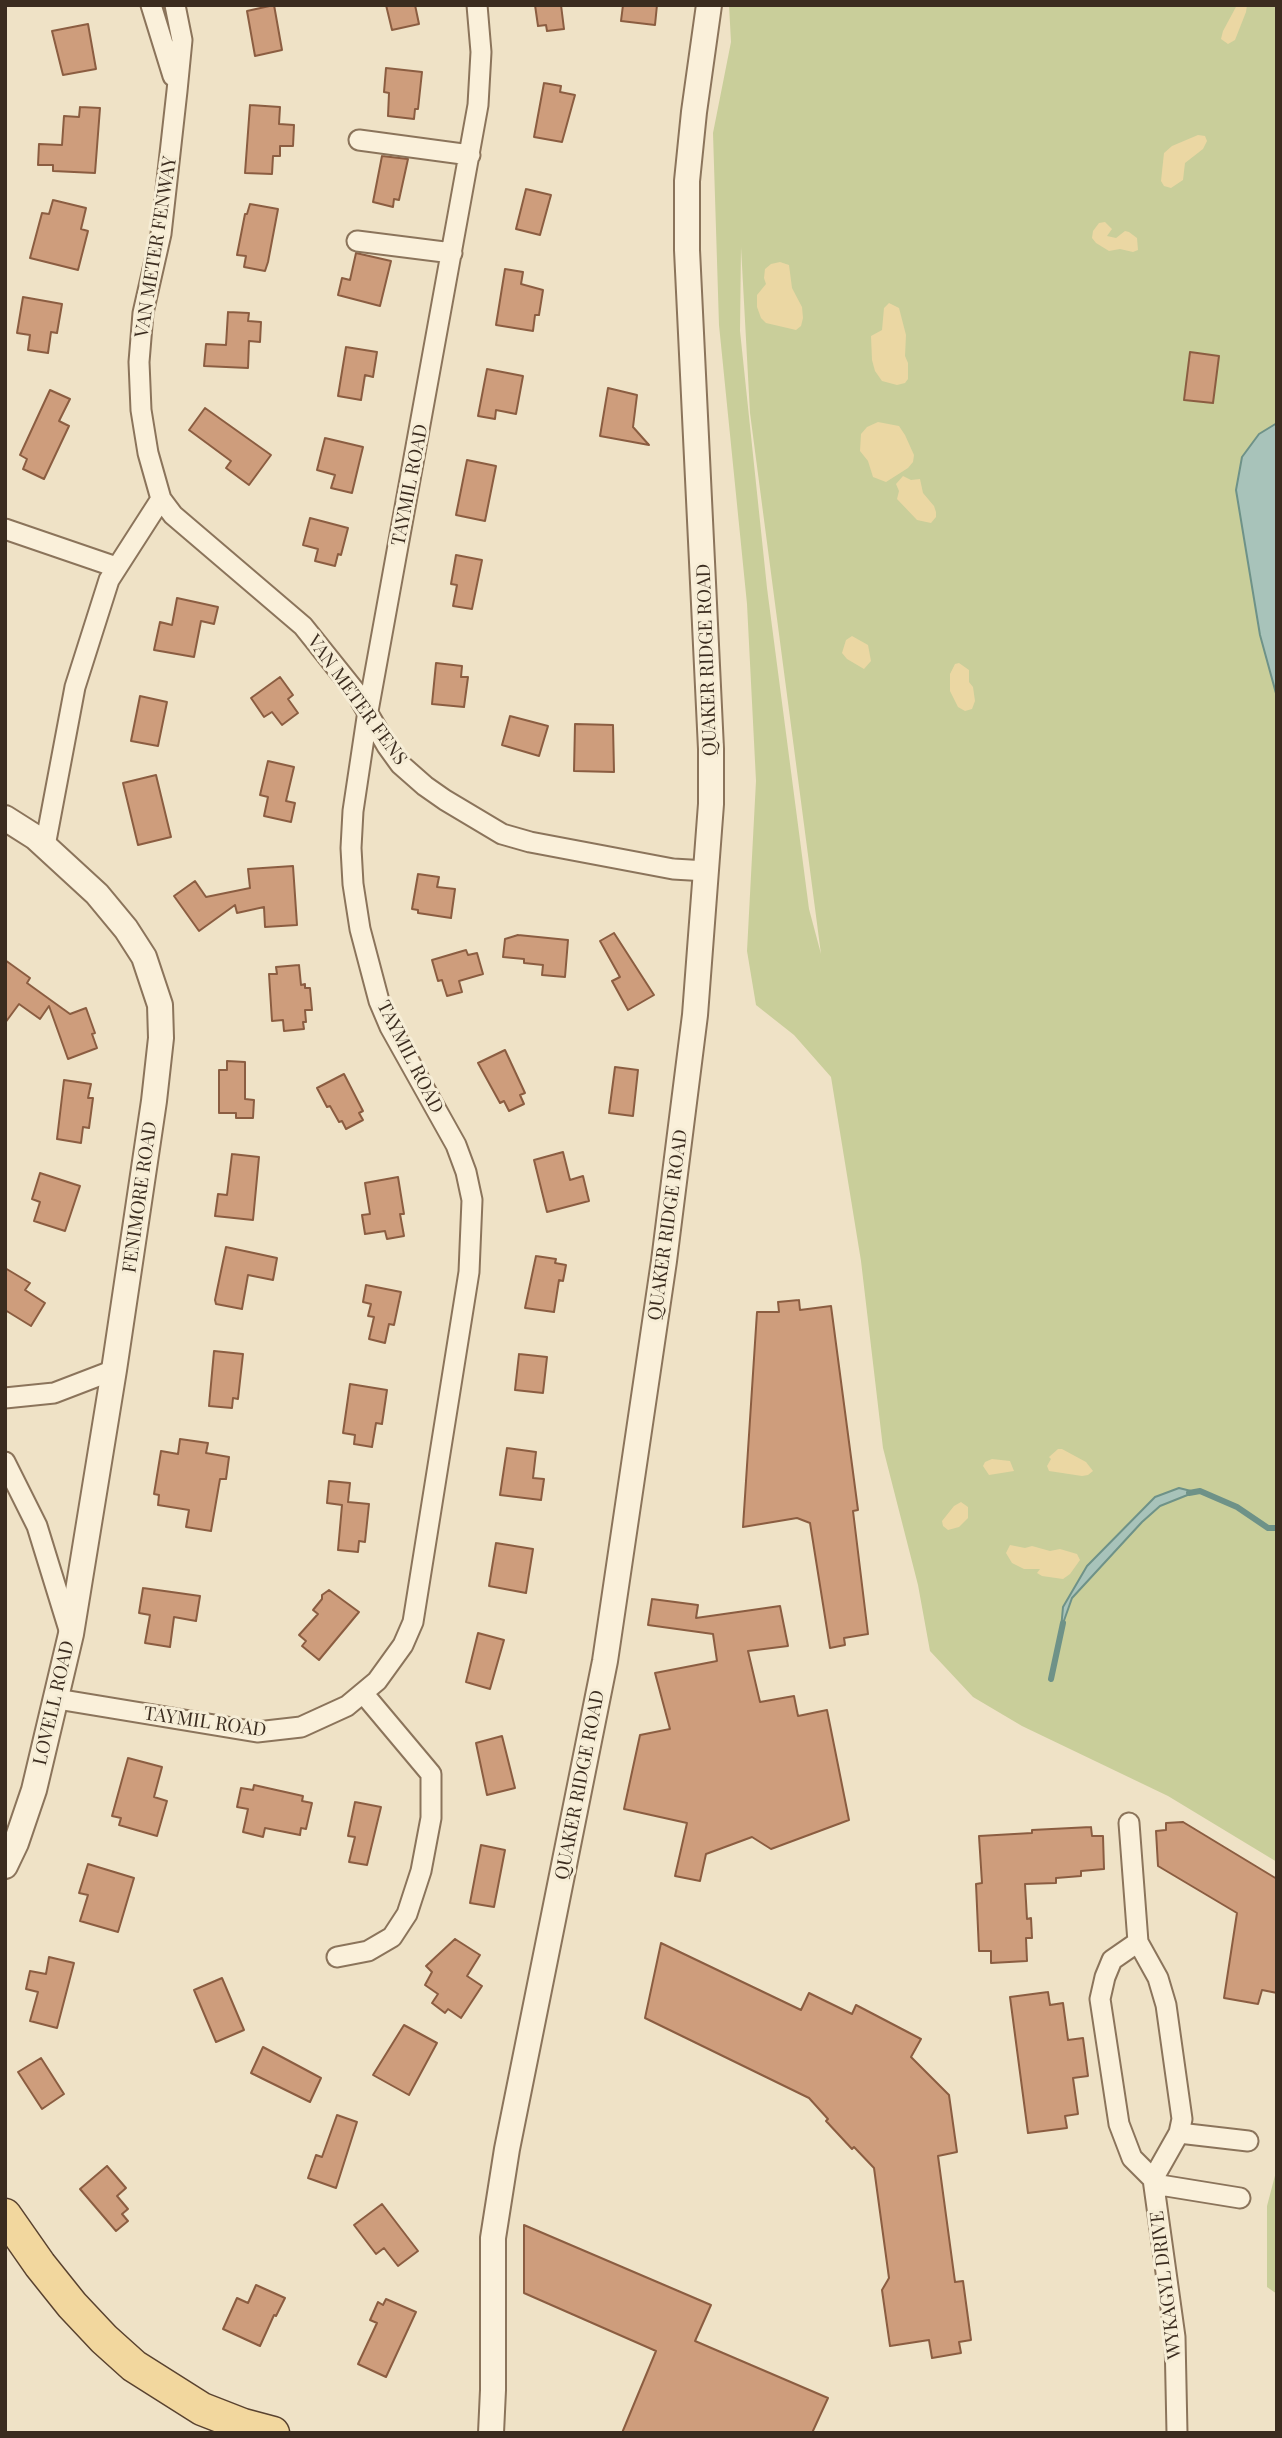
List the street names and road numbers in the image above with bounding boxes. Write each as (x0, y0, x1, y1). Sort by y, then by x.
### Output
street label: VAN METER FENWAY (130, 155, 182, 339)
street label: TAYMIL ROAD (387, 422, 433, 548)
street label: QUAKER RIDGE ROAD (692, 563, 722, 757)
street label: VAN METER FENS (302, 631, 412, 769)
street label: TAYMIL ROAD (372, 997, 448, 1117)
street label: FENIMORE ROAD (118, 1120, 162, 1274)
street label: QUAKER RIDGE ROAD (643, 1128, 693, 1322)
street label: LOVELL ROAD (29, 1639, 79, 1767)
street label: QUAKER RIDGE ROAD (550, 1688, 610, 1882)
street label: TAYMIL ROAD (142, 1702, 268, 1742)
street label: WYKAGYL DRIVE (1146, 2210, 1186, 2360)

